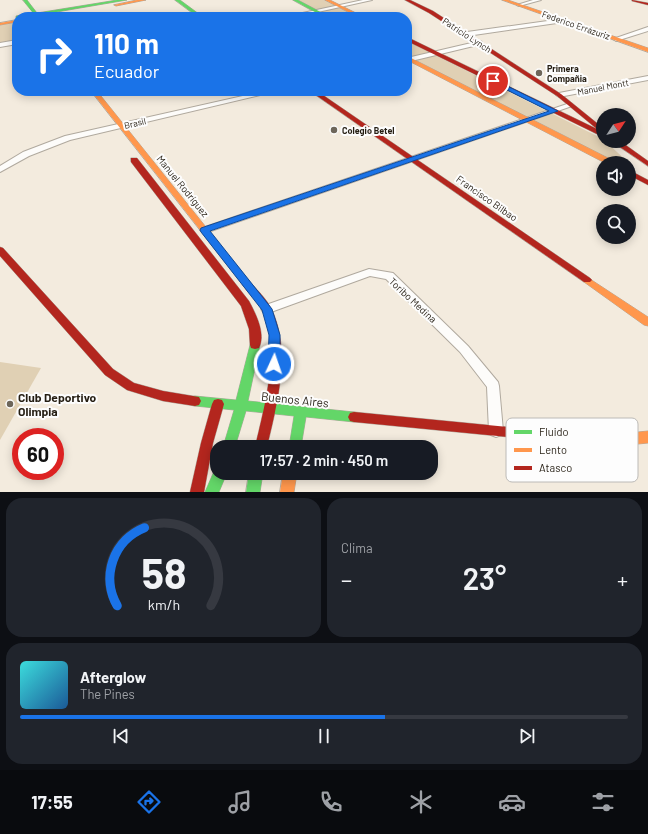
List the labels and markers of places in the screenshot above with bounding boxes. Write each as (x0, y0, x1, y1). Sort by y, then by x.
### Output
place label: Primera Compañia (547, 63, 587, 84)
pin (476, 64, 510, 98)
marker: Primera Compañia (534, 68, 544, 78)
marker: Colegio Betel (329, 125, 339, 135)
place label: Colegio Betel (342, 125, 395, 136)
place label: Club Deportivo Olimpia (18, 390, 97, 418)
marker: Club Deportivo Olimpia (5, 399, 15, 409)

